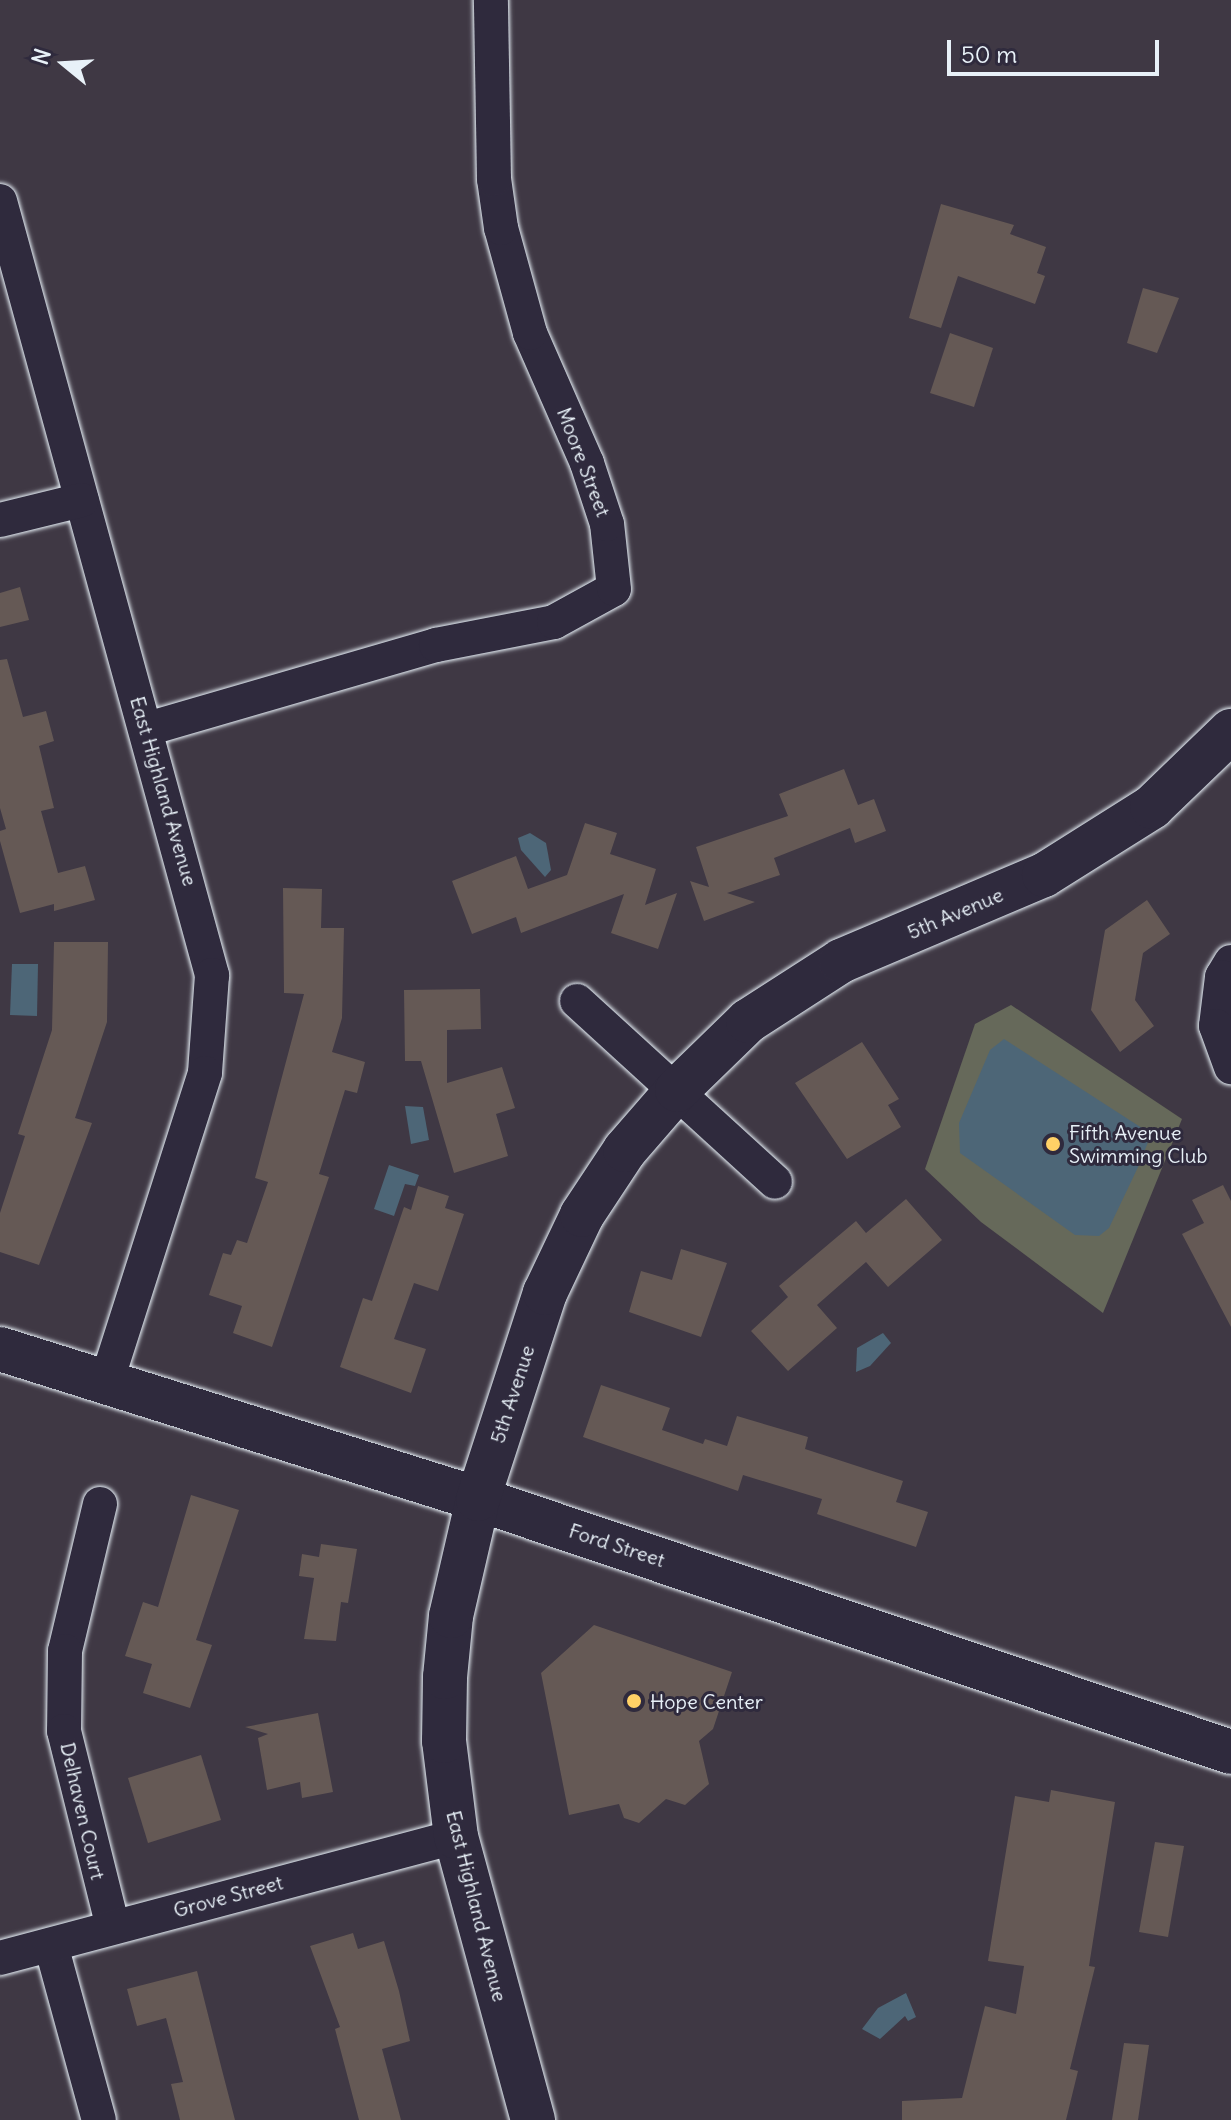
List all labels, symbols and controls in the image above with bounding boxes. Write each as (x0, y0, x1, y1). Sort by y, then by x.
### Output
north arrow (24, 24, 104, 104)
scale bar (951, 24, 1163, 74)
text: 50 m (961, 39, 1017, 69)
text: N (26, 45, 57, 68)
street label: Moore Street (552, 404, 616, 520)
street label: East Highland Avenue (125, 693, 203, 889)
street label: 5th Avenue (904, 882, 1006, 944)
place label: Fifth Avenue Swimming Club (1069, 1120, 1208, 1167)
marker: Fifth Avenue Swimming Club (1044, 1135, 1062, 1153)
street label: 5th Avenue (485, 1342, 539, 1446)
street label: Ford Street (566, 1518, 668, 1572)
place label: Hope Center (650, 1689, 763, 1713)
marker: Hope Center (625, 1692, 643, 1710)
street label: Delhaven Court (56, 1740, 110, 1882)
street label: East Highland Avenue (442, 1808, 512, 2004)
street label: Grove Street (171, 1870, 285, 1922)

